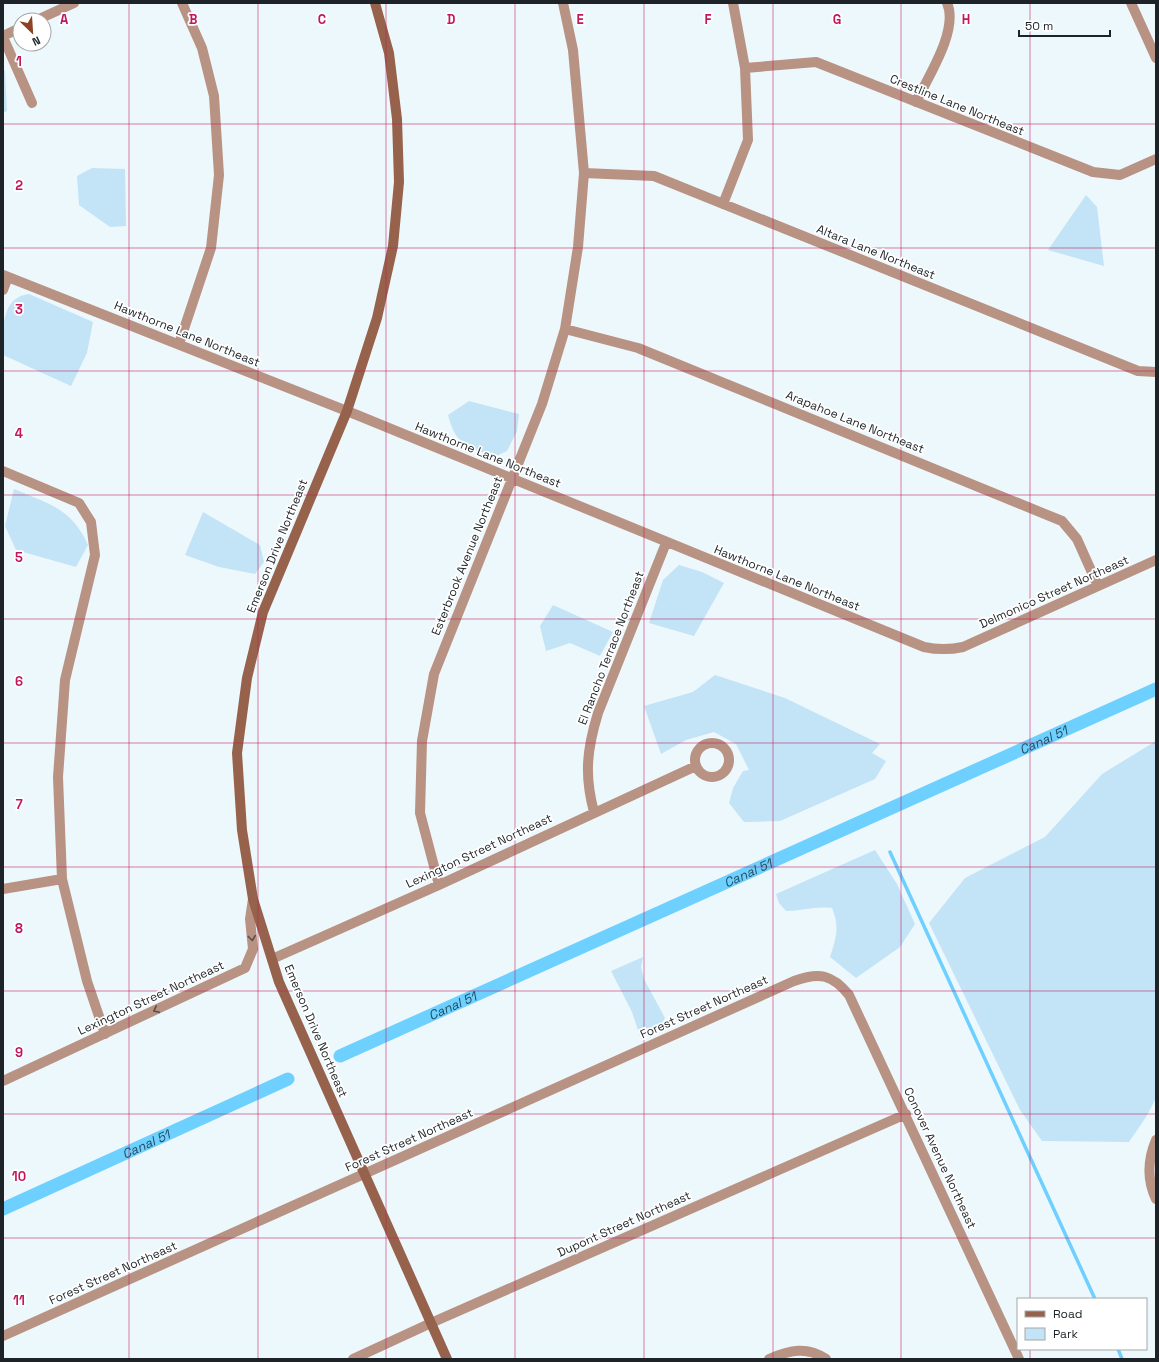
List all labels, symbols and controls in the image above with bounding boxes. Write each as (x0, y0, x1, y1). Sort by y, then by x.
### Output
text: A (60, 11, 69, 28)
text: B (189, 11, 198, 28)
text: C (318, 11, 326, 28)
text: D (447, 11, 456, 28)
text: E (576, 11, 584, 28)
text: F (705, 11, 712, 28)
text: G (833, 11, 841, 28)
text: H (962, 11, 970, 28)
north arrow (12, 12, 52, 52)
scale bar (1019, 12, 1110, 38)
text: 50 m (1025, 18, 1053, 34)
text: N (30, 33, 43, 49)
text: 1 (16, 53, 22, 70)
street label: Crestline Lane Northeast (887, 71, 1027, 139)
text: 2 (15, 177, 23, 194)
street label: Altara Lane Northeast (814, 221, 938, 283)
street label: Hawthorne Lane Northeast (112, 297, 262, 371)
text: 3 (15, 301, 23, 318)
street label: Arapahoe Lane Northeast (783, 387, 927, 457)
street label: Hawthorne Lane Northeast (413, 418, 563, 492)
text: 4 (15, 425, 23, 442)
street label: Esterbrook Avenue Northeast (428, 474, 506, 638)
street label: Emerson Drive Northeast (243, 477, 311, 615)
street label: Hawthorne Lane Northeast (712, 541, 862, 615)
text: 5 (15, 549, 23, 566)
street label: Delmonico Street Northeast (977, 552, 1131, 632)
street label: El Rancho Terrace Northeast (574, 569, 648, 727)
text: 6 (15, 673, 23, 690)
water label: Canal 51 (1017, 721, 1071, 758)
text: 7 (15, 796, 23, 813)
street label: Lexington Street Northeast (403, 810, 555, 892)
water label: Canal 51 (721, 854, 776, 891)
text: 8 (15, 920, 23, 937)
one-way arrow (247, 935, 256, 941)
street label: Lexington Street Northeast (75, 957, 227, 1039)
street label: Emerson Drive Northeast (281, 962, 351, 1100)
street label: Forest Street Northeast (638, 972, 770, 1042)
water label: Canal 51 (426, 987, 480, 1024)
one-way arrow (153, 1005, 161, 1013)
text: 9 (15, 1044, 23, 1061)
street label: Conover Avenue Northeast (900, 1085, 980, 1231)
street label: Forest Street Northeast (343, 1105, 475, 1175)
water label: Canal 51 (119, 1125, 174, 1163)
text: 10 (12, 1168, 26, 1185)
street label: Dupont Street Northeast (555, 1187, 693, 1261)
street label: Forest Street Northeast (47, 1238, 179, 1308)
text: 11 (13, 1292, 25, 1309)
legend (1017, 1298, 1147, 1350)
text: Road (1053, 1306, 1082, 1322)
text: Park (1053, 1326, 1078, 1342)

